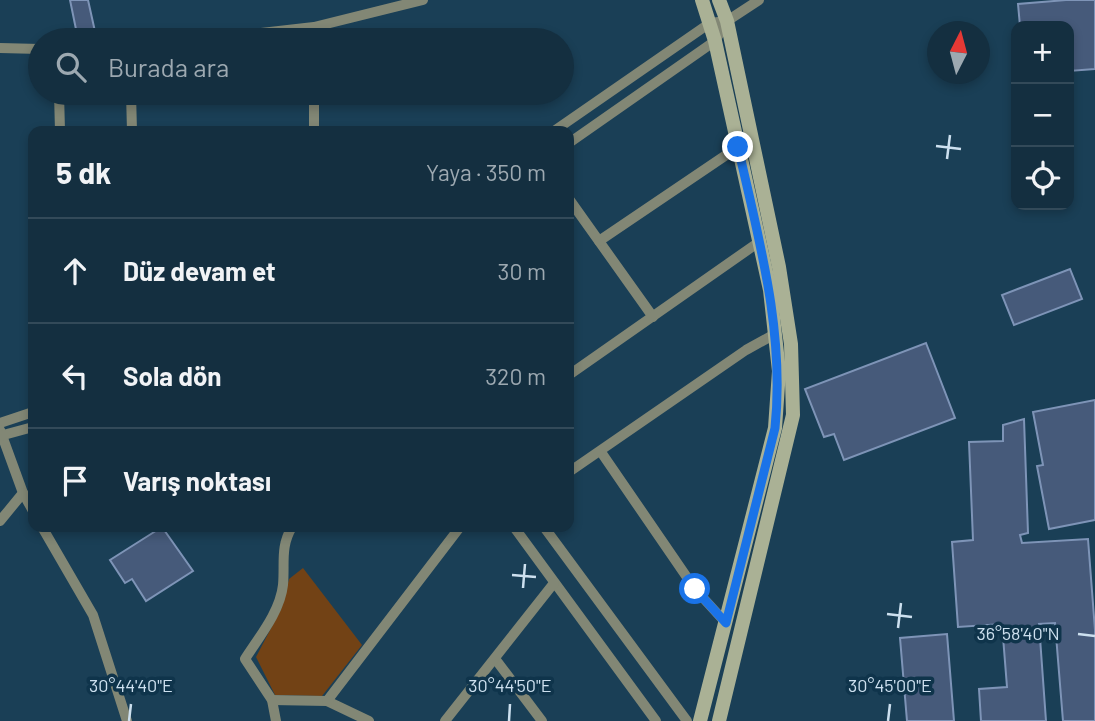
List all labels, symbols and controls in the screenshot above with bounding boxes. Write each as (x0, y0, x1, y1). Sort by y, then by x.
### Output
north arrow (927, 21, 990, 84)
map controls (1011, 21, 1074, 210)
button: + (1011, 21, 1074, 84)
search box (28, 28, 574, 105)
icon: search (52, 48, 90, 86)
text: Burada ara (108, 51, 229, 82)
button: − (1011, 84, 1074, 147)
route end (722, 131, 753, 162)
button: locate (1011, 147, 1074, 210)
text: 5 dk (56, 154, 111, 190)
text: Yaya · 350 m (426, 158, 546, 186)
icon: ahead (56, 252, 94, 290)
text: Düz devam et (123, 255, 276, 286)
text: 30 m (498, 257, 546, 285)
icon: left (56, 357, 94, 395)
text: Sola dön (123, 360, 221, 391)
text: 320 m (485, 362, 546, 390)
icon: arrive (56, 462, 94, 500)
text: Varış noktası (123, 465, 271, 496)
route start (679, 573, 710, 604)
text: 36°58'40"N (976, 622, 1060, 644)
text: 30°44'40"E (89, 674, 173, 696)
text: 30°44'50"E (468, 674, 552, 696)
text: 30°45'00"E (848, 674, 932, 696)

